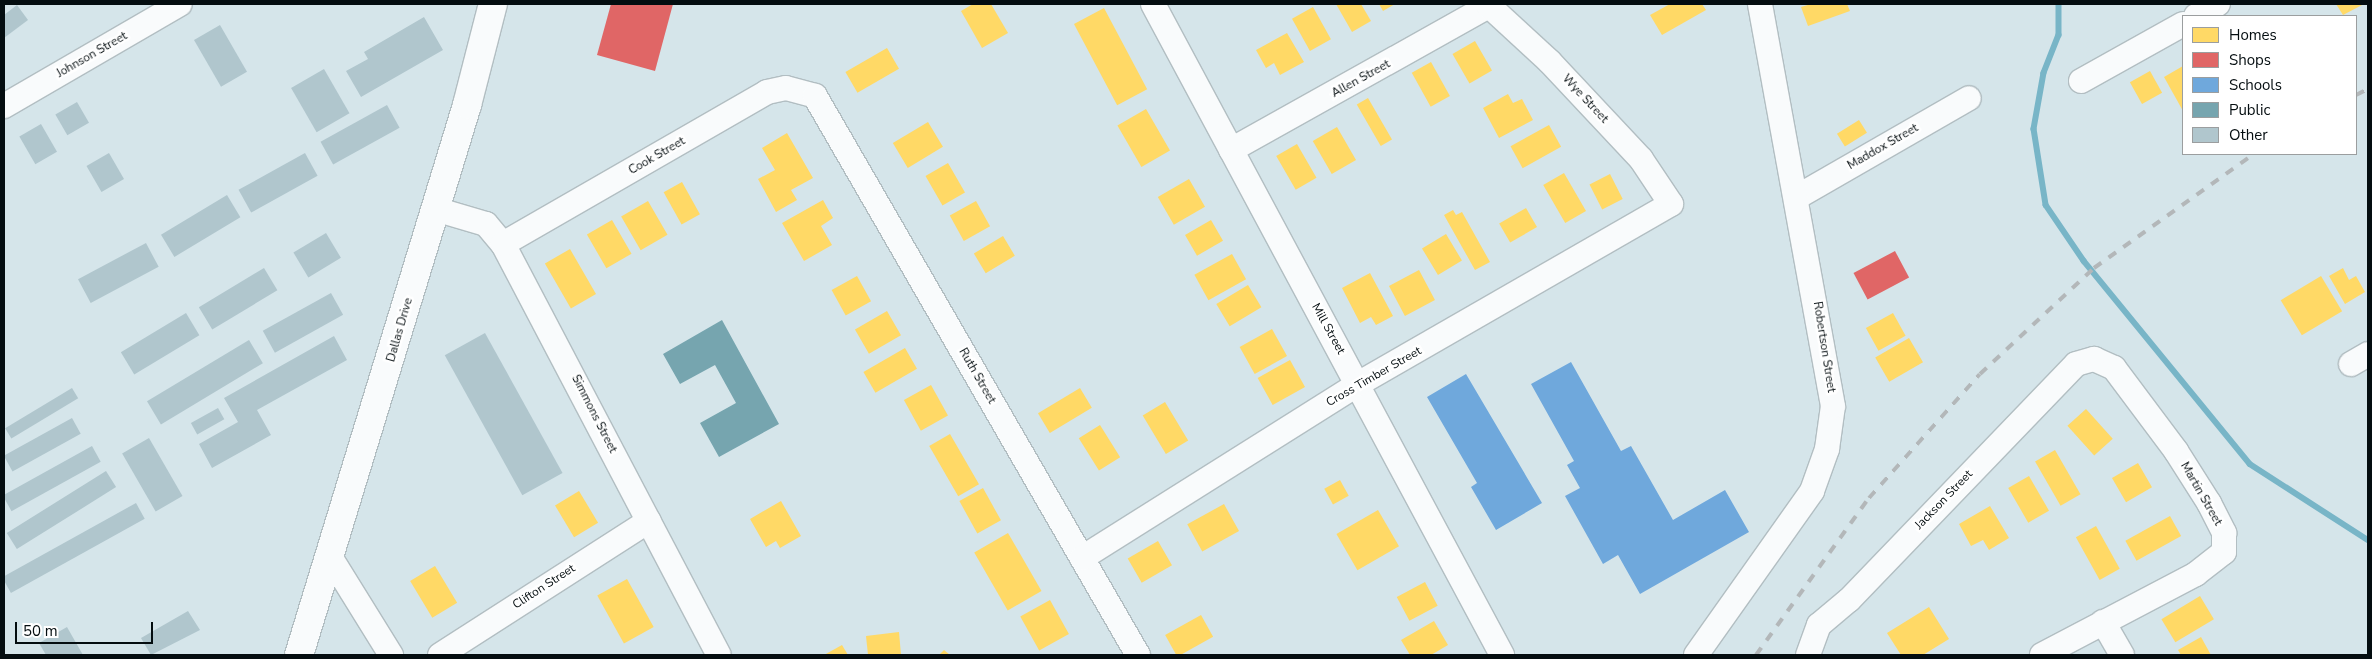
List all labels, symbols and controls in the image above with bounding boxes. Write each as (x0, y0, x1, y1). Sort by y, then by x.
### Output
legend (2182, 15, 2357, 155)
text: Homes (2229, 25, 2277, 45)
street label: Johnson Street (54, 29, 130, 81)
text: Shops (2229, 50, 2271, 70)
street label: Allen Street (1329, 57, 1393, 101)
street label: Wye Street (1559, 72, 1611, 126)
text: Schools (2229, 75, 2282, 95)
text: Public (2229, 100, 2270, 120)
street label: Maddox Street (1845, 121, 1921, 173)
text: Other (2229, 125, 2268, 145)
street label: Cook Street (626, 134, 688, 178)
street label: Dallas Drive (384, 296, 416, 364)
street label: Mill Street (1308, 301, 1348, 357)
street label: Robertson Street (1810, 301, 1838, 393)
street label: Cross Timber Street (1324, 344, 1424, 410)
street label: Ruth Street (955, 346, 999, 406)
street label: Simmons Street (568, 373, 620, 455)
street label: Martin Street (2177, 460, 2225, 528)
street label: Jackson Street (1912, 467, 1976, 533)
street label: Clifton Street (510, 561, 578, 613)
scale bar (18, 612, 155, 644)
text: 50 m (23, 621, 58, 641)

